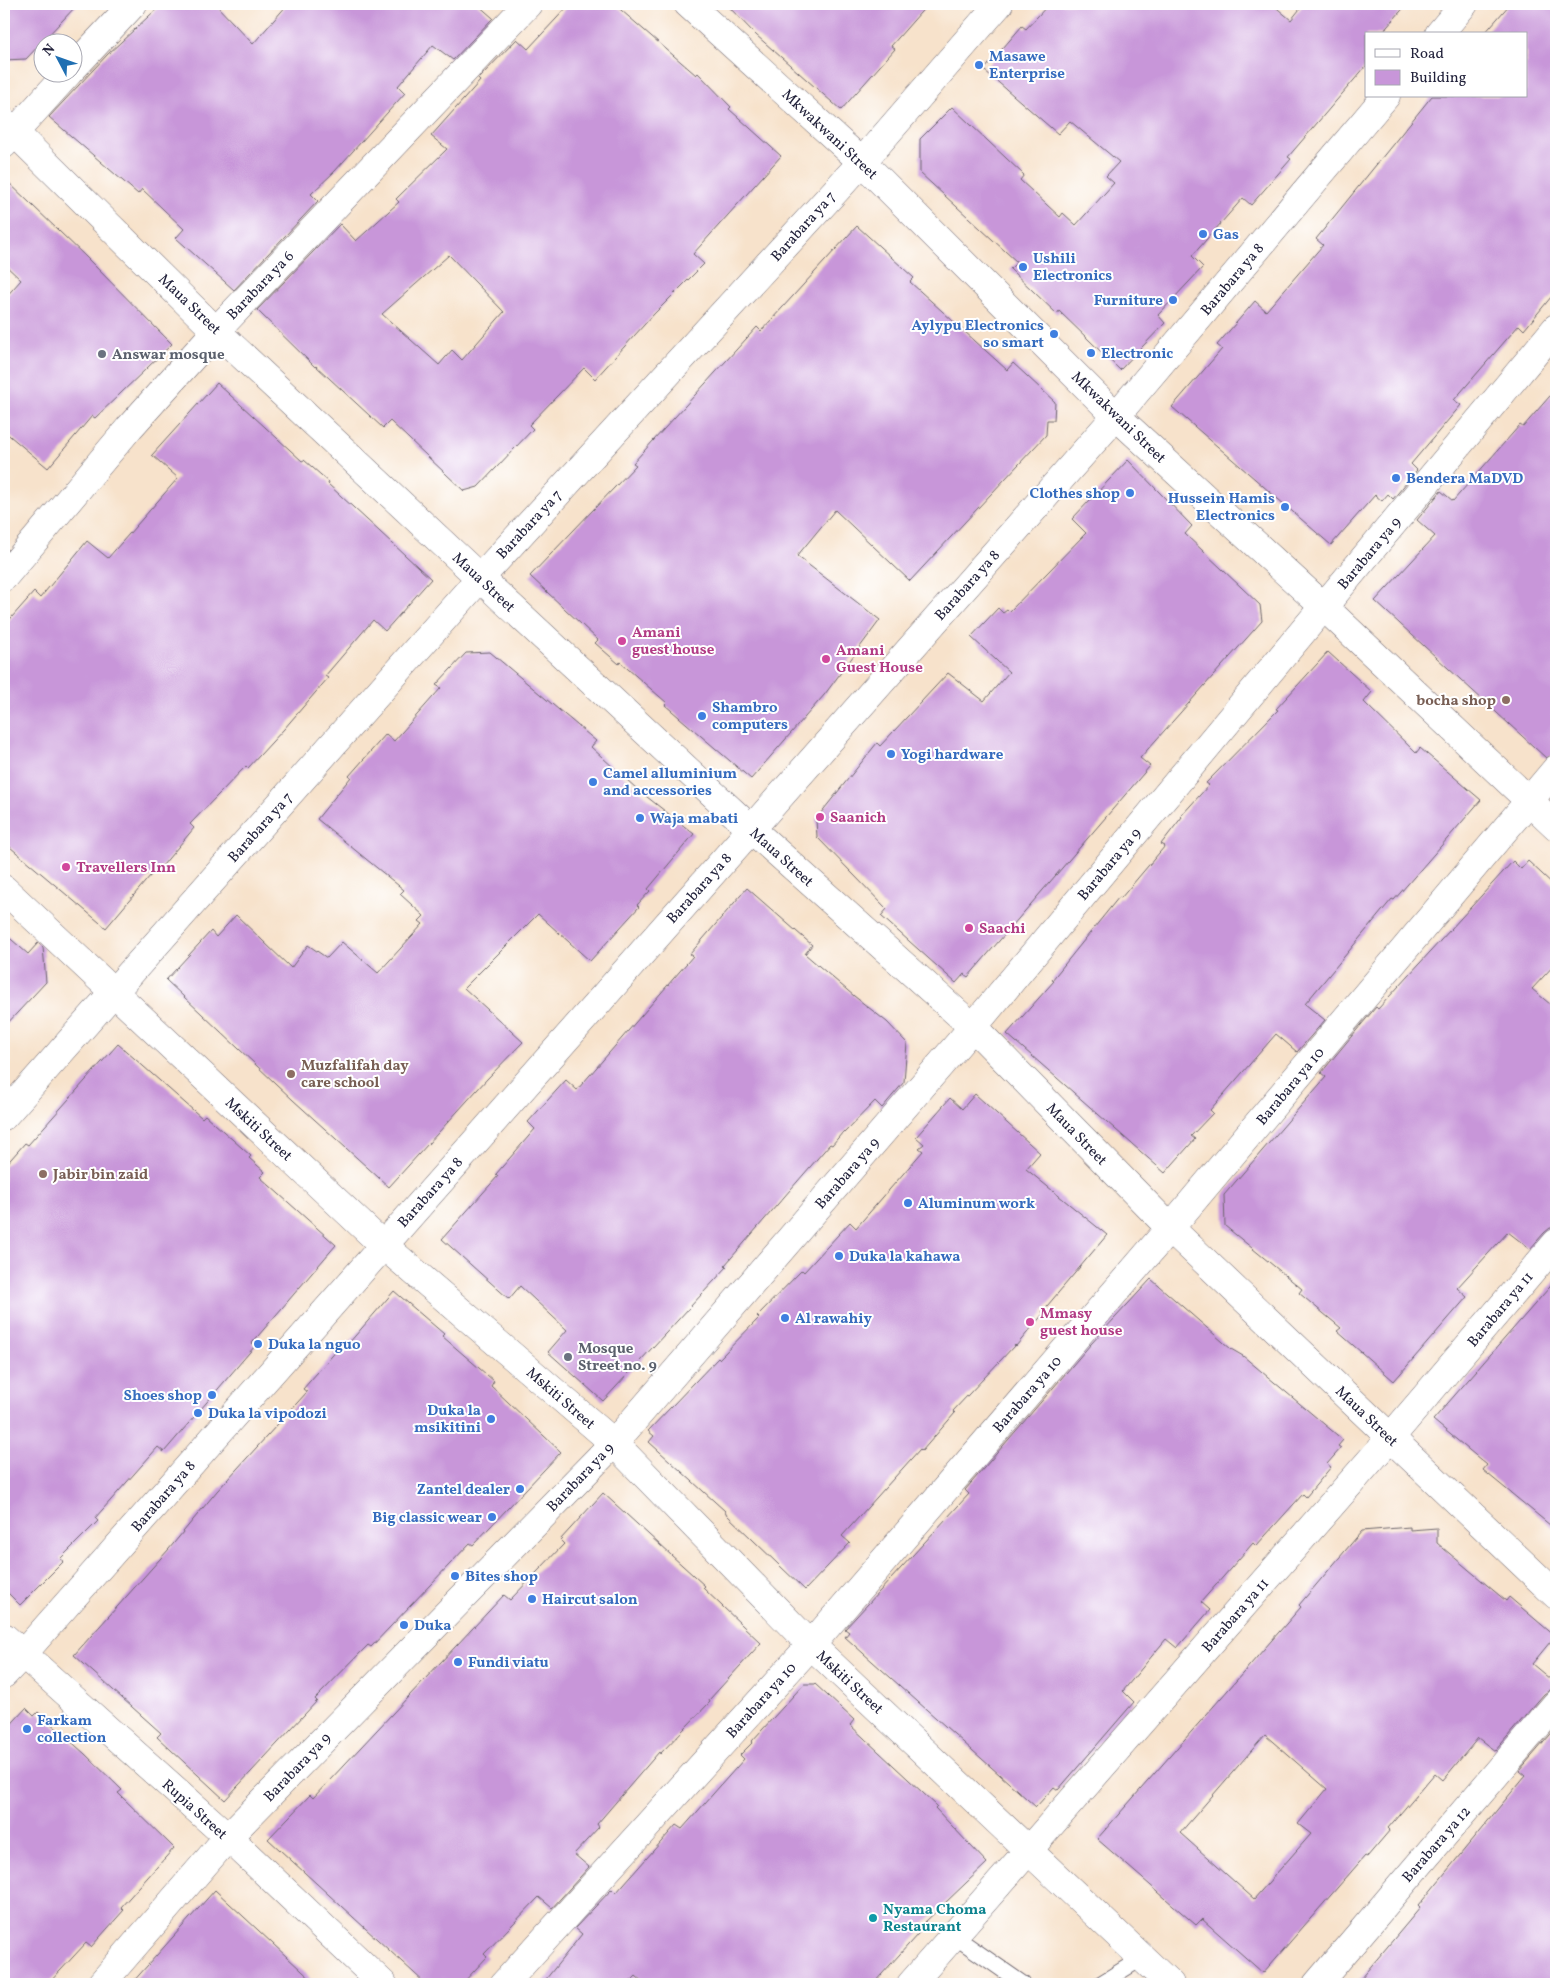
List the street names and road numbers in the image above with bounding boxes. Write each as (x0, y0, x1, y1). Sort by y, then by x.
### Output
street label: Mkwakwani Street (776, 85, 882, 185)
street label: Barabara ya 7 (767, 187, 842, 267)
street label: Barabara ya 8 (1197, 239, 1270, 321)
street label: Barabara ya 6 (223, 247, 299, 325)
street label: Maua Street (153, 270, 225, 340)
street label: Mkwakwani Street (1066, 367, 1170, 469)
street label: Barabara ya 7 (492, 486, 568, 565)
street label: Barabara ya 9 (1334, 513, 1407, 595)
street label: Barabara ya 8 (931, 546, 1006, 626)
street label: Maua Street (447, 548, 519, 618)
street label: Barabara ya 7 (224, 788, 299, 868)
street label: Maua Street (744, 824, 818, 893)
street label: Barabara ya 9 (1074, 824, 1147, 906)
street label: Barabara ya 8 (663, 849, 738, 929)
street label: Barabara ya 10 (1252, 1043, 1330, 1130)
street label: Mskiti Street (220, 1093, 296, 1167)
street label: Maua Street (1041, 1099, 1111, 1171)
street label: Barabara ya 9 (811, 1133, 885, 1214)
street label: Barabara ya 8 (394, 1153, 469, 1233)
street label: Barabara ya 11 (1463, 1268, 1539, 1352)
street label: Barabara ya 10 (989, 1352, 1068, 1438)
street label: Mskiti Street (521, 1363, 599, 1435)
street label: Maua Street (1330, 1382, 1402, 1452)
street label: Barabara ya 9 (543, 1439, 620, 1517)
street label: Barabara ya 8 (127, 1457, 201, 1537)
street label: Barabara ya 11 (1198, 1574, 1274, 1658)
street label: Mskiti Street (811, 1646, 887, 1720)
street label: Barabara ya 10 (722, 1658, 802, 1744)
street label: Barabara ya 9 (260, 1729, 337, 1807)
street label: Rupia Street (157, 1775, 231, 1845)
street label: Barabara ya 12 (1398, 1802, 1476, 1888)

